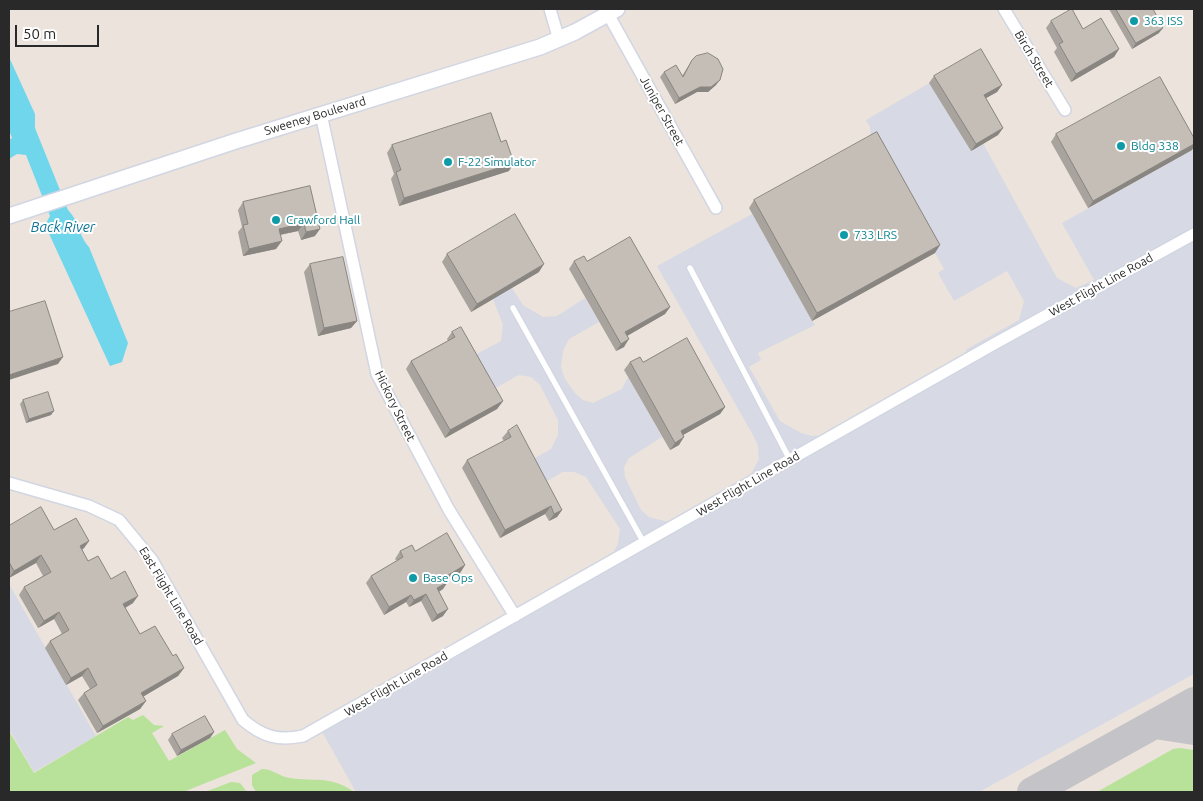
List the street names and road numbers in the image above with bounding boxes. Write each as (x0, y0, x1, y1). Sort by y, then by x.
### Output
street label: Birch Street (1011, 28, 1057, 90)
street label: Juniper Street (637, 74, 687, 148)
street label: Sweeney Boulevard (262, 94, 368, 138)
street label: West Flight Line Road (1046, 250, 1156, 320)
street label: Hickory Street (372, 368, 418, 444)
street label: West Flight Line Road (694, 449, 802, 519)
street label: East Flight Line Road (136, 544, 206, 648)
street label: West Flight Line Road (342, 649, 450, 719)

